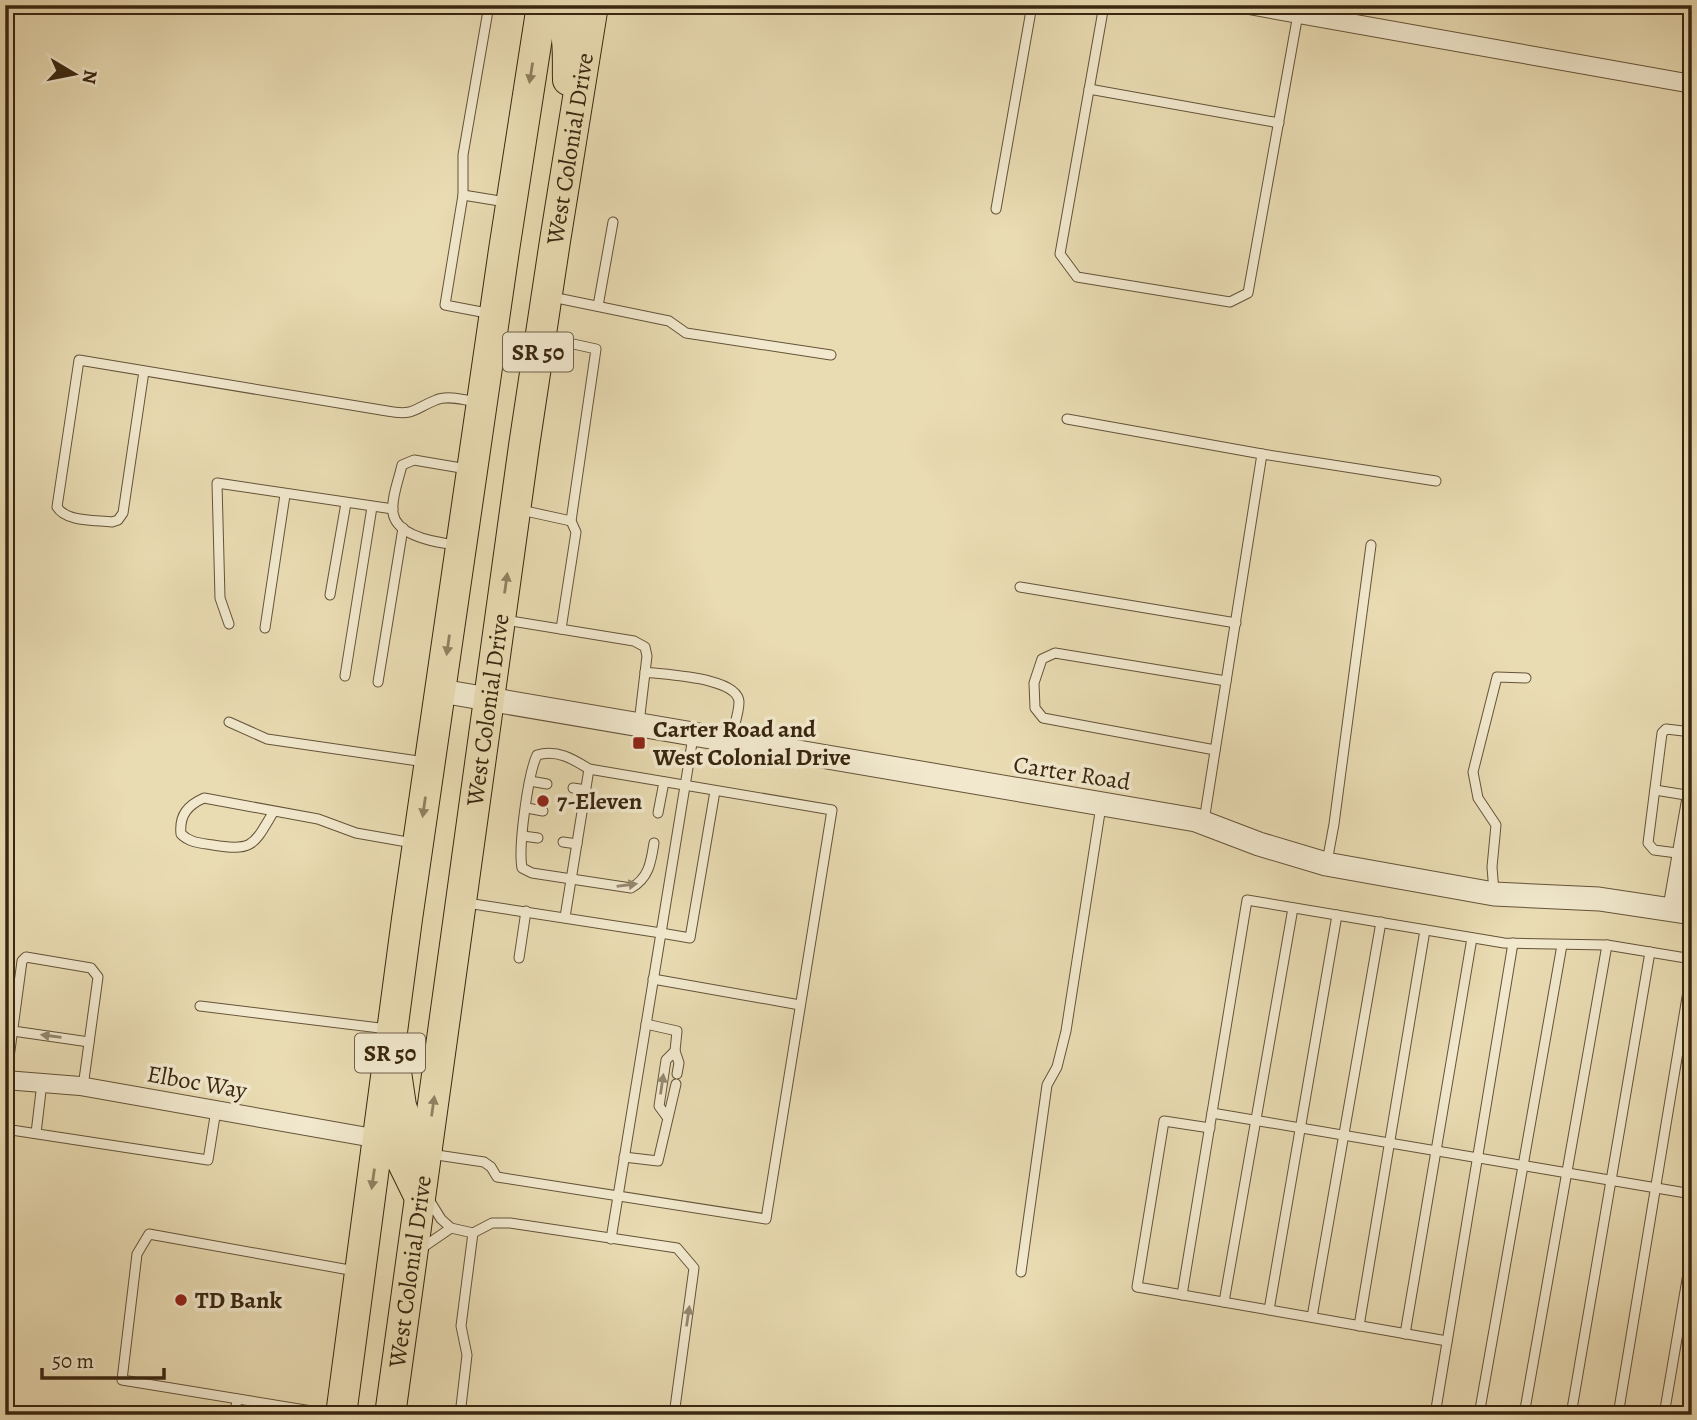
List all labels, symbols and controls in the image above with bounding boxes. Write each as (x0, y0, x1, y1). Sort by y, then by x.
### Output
north arrow (38, 38, 108, 108)
street label: West Colonial Drive (539, 51, 601, 248)
one-way arrow (526, 62, 537, 84)
text: N (76, 68, 104, 86)
road number: SR 50 (503, 332, 573, 372)
one-way arrow (500, 572, 511, 594)
street label: West Colonial Drive (458, 612, 517, 809)
one-way arrow (442, 634, 453, 656)
place label: Carter Road and West Colonial Drive (652, 713, 851, 773)
marker: Carter Road and West Colonial Drive (631, 735, 647, 751)
street label: Carter Road (1011, 748, 1133, 798)
place label: 7-Eleven (557, 785, 643, 817)
marker: 7-Eleven (535, 793, 551, 809)
one-way arrow (418, 797, 429, 819)
one-way arrow (616, 880, 638, 891)
one-way arrow (40, 1031, 62, 1042)
road number: SR 50 (355, 1034, 425, 1072)
street label: Elboc Way (144, 1057, 250, 1107)
one-way arrow (657, 1072, 668, 1094)
one-way arrow (428, 1095, 439, 1117)
one-way arrow (368, 1168, 379, 1190)
street label: West Colonial Drive (381, 1173, 439, 1370)
place label: TD Bank (195, 1284, 283, 1316)
marker: TD Bank (173, 1292, 189, 1308)
one-way arrow (682, 1305, 693, 1327)
scale bar (42, 1336, 164, 1380)
text: 50 m (52, 1347, 94, 1375)

